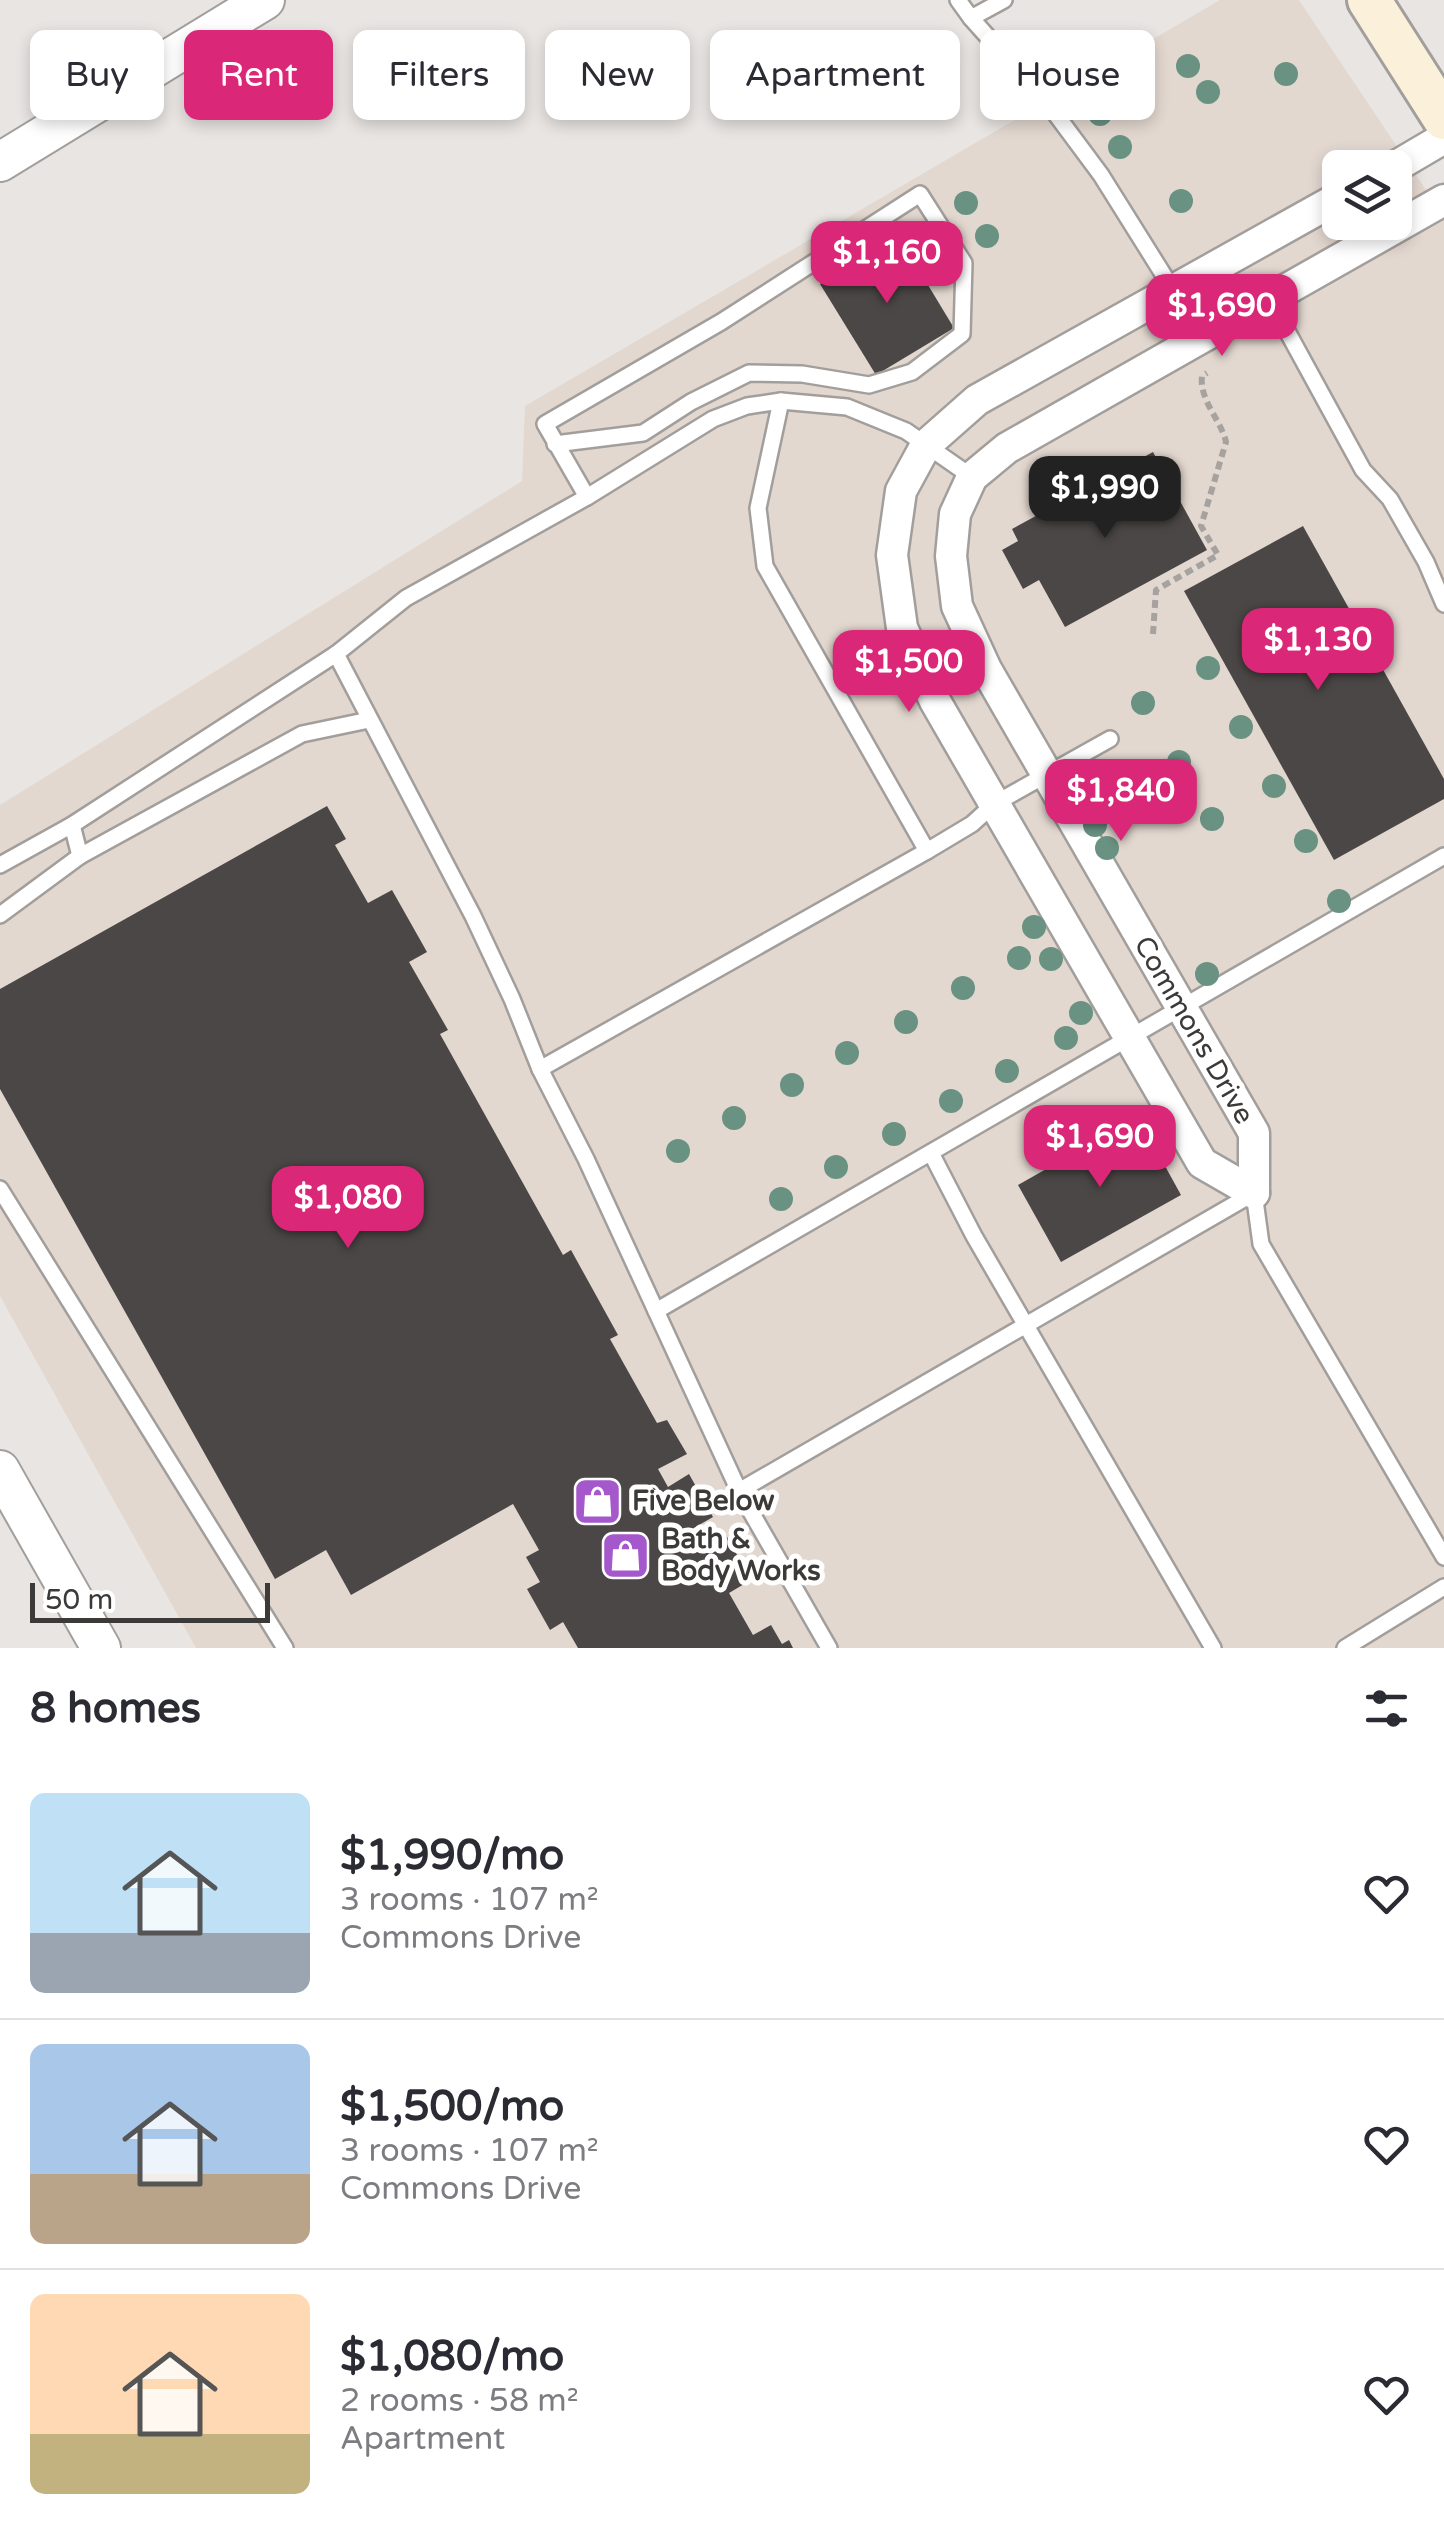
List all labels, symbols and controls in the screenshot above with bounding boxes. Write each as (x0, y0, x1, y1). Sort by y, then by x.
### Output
chip: Buy (30, 30, 164, 120)
chip: Rent (184, 30, 333, 120)
chip: Filters (353, 30, 525, 120)
chip: New (545, 30, 690, 120)
chip: Apartment (710, 30, 960, 120)
chip: House (980, 30, 1155, 120)
map controls (1322, 150, 1412, 240)
button: layers (1322, 150, 1412, 240)
pin: $1,160 (806, 221, 968, 306)
text: $1,160 (833, 234, 941, 272)
pin: $1,690 (1141, 274, 1303, 359)
text: $1,690 (1168, 287, 1276, 325)
pin: $1,990 (1024, 456, 1186, 541)
text: $1,990 (1051, 469, 1159, 507)
pin: $1,130 (1237, 608, 1399, 693)
text: $1,130 (1264, 621, 1372, 659)
pin: $1,500 (828, 630, 990, 715)
text: $1,500 (855, 643, 963, 681)
pin: $1,840 (1040, 759, 1202, 844)
text: $1,840 (1067, 772, 1175, 810)
street label: Commons Drive (1126, 930, 1262, 1130)
pin: $1,690 (1019, 1105, 1181, 1190)
text: $1,690 (1046, 1118, 1154, 1156)
pin: $1,080 (267, 1166, 429, 1251)
text: $1,080 (294, 1179, 402, 1217)
shop icon: Five Below (571, 1475, 623, 1527)
place label: Five Below (632, 1484, 775, 1518)
place label: Bath & Body Works (661, 1522, 821, 1588)
shop icon: Bath & Body Works (600, 1529, 652, 1581)
scale bar (30, 1578, 270, 1622)
text: 50 m (45, 1583, 113, 1617)
icon: filters (1359, 1681, 1414, 1736)
text: 8 homes (30, 1683, 201, 1734)
text: $1,990/mo (340, 1830, 564, 1881)
icon: home (110, 1833, 230, 1953)
icon: heart (1359, 1866, 1414, 1921)
text: 3 rooms · 107 m² (340, 1881, 599, 1919)
text: Commons Drive (340, 1919, 581, 1957)
text: $1,500/mo (340, 2081, 564, 2132)
icon: home (110, 2084, 230, 2204)
icon: heart (1359, 2117, 1414, 2172)
text: 3 rooms · 107 m² (340, 2132, 599, 2170)
text: Commons Drive (340, 2170, 581, 2208)
text: $1,080/mo (340, 2331, 564, 2382)
icon: home (110, 2334, 230, 2454)
icon: heart (1359, 2367, 1414, 2422)
text: 2 rooms · 58 m² (340, 2382, 579, 2420)
text: Apartment (340, 2420, 505, 2458)

